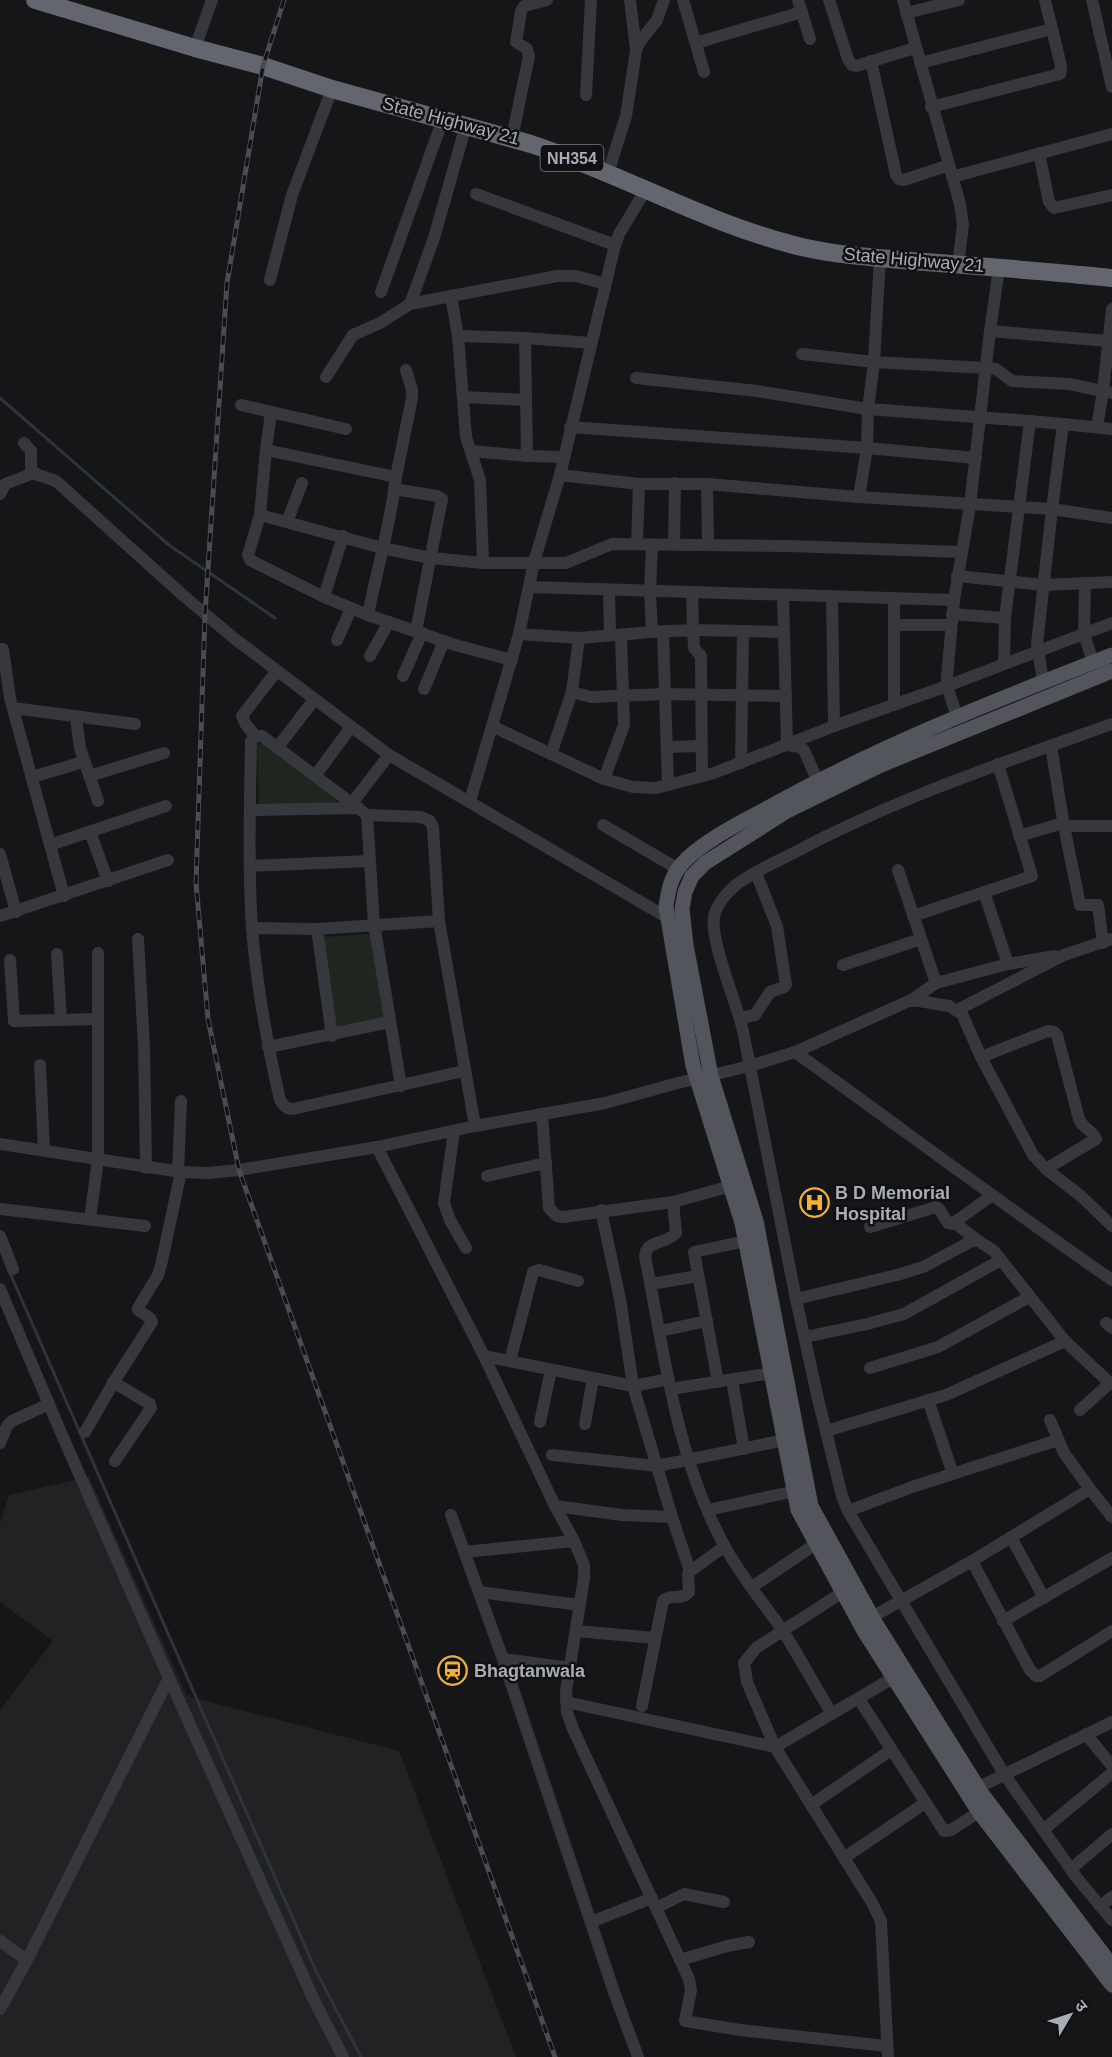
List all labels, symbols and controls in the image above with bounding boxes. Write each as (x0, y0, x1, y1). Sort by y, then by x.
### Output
street label: State Highway 21 (380, 93, 522, 149)
road number: NH354 (540, 145, 604, 171)
street label: State Highway 21 (843, 244, 985, 276)
place label: B D Memorial Hospital (835, 1183, 950, 1224)
hospital icon: B D Memorial Hospital (798, 1187, 830, 1219)
station icon: Bhagtanwala (437, 1655, 469, 1687)
place label: Bhagtanwala (474, 1661, 586, 1681)
north arrow (1040, 1985, 1100, 2045)
text: उ (1072, 1997, 1091, 2015)

